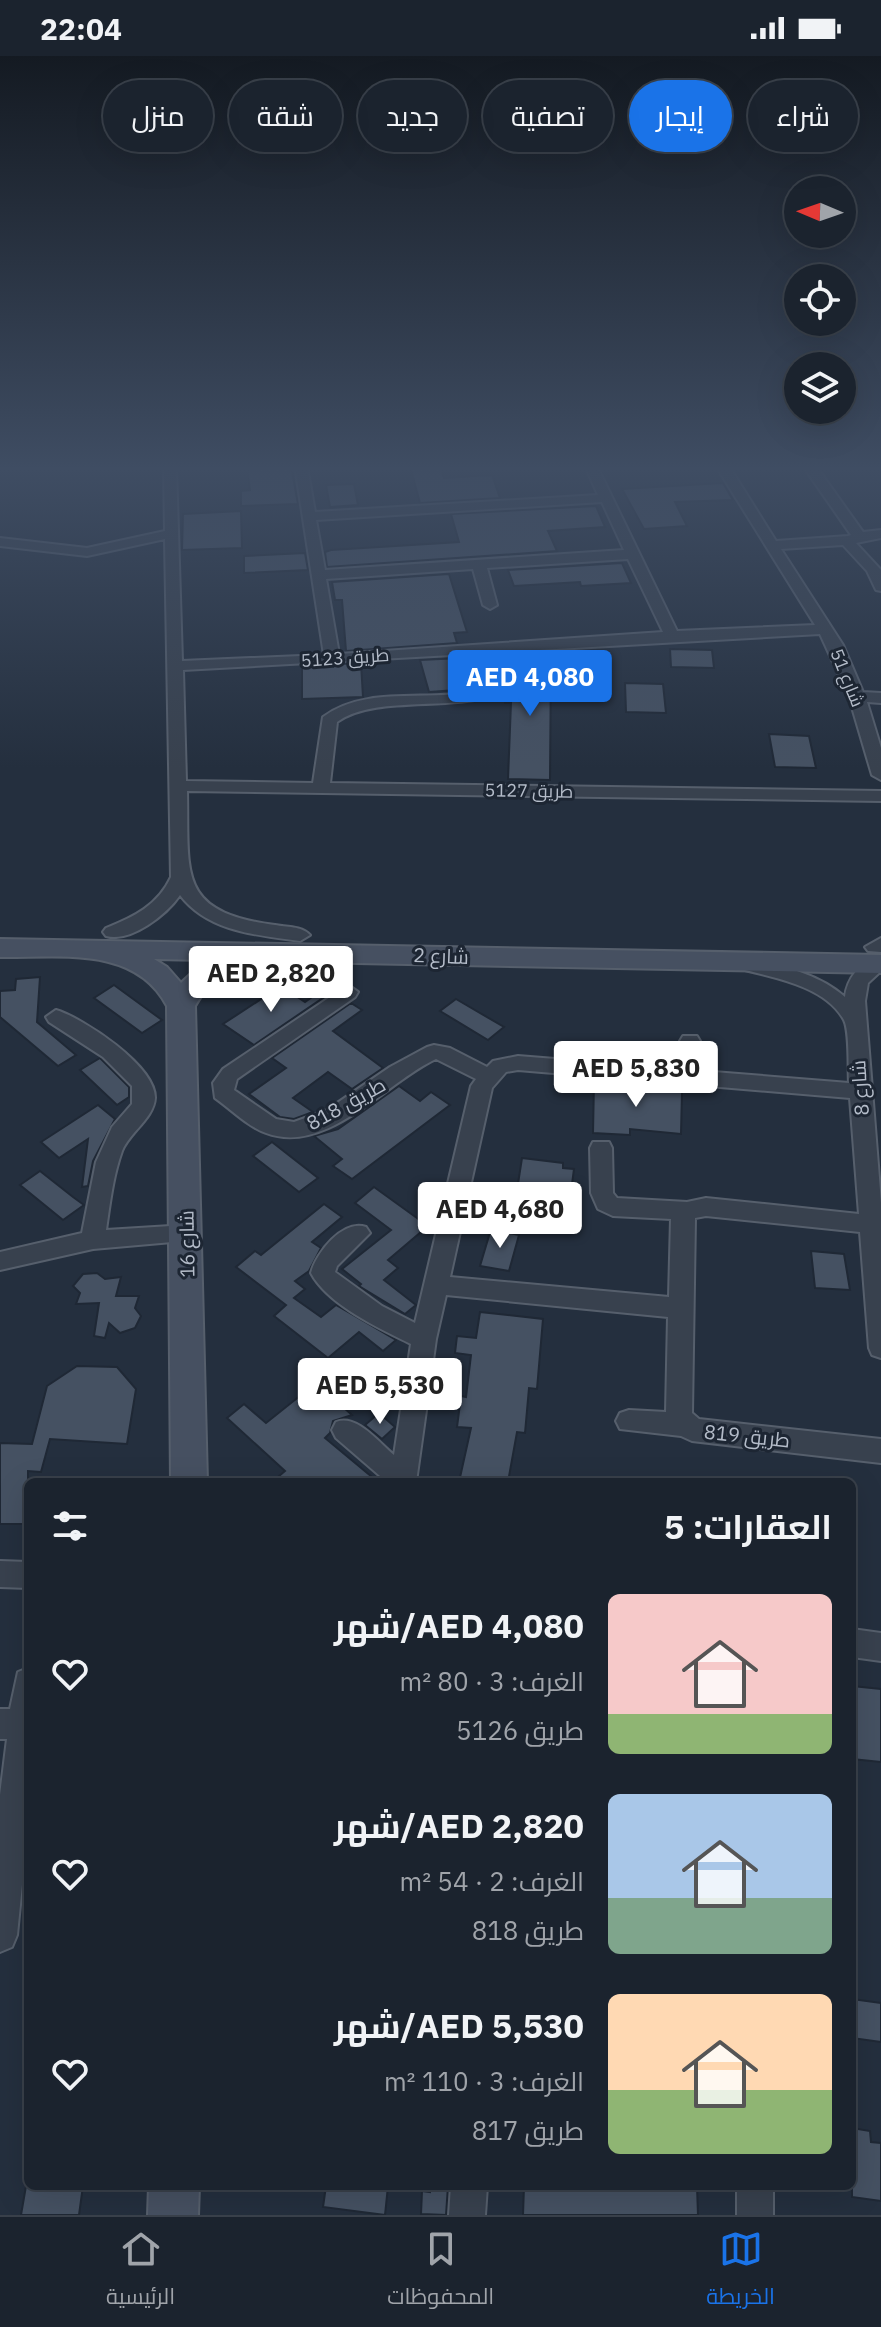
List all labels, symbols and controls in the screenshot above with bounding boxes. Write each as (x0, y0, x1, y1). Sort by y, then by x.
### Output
text: 22:04 (40, 9, 122, 48)
chip: منزل (103, 80, 213, 152)
chip: شقة (229, 80, 342, 152)
chip: جديد (358, 80, 467, 152)
chip: تصفية (483, 80, 613, 152)
chip: إيجار (629, 80, 732, 152)
chip: شراء (748, 80, 858, 152)
north arrow (784, 176, 856, 248)
map controls (784, 176, 856, 424)
button: locate (784, 264, 856, 336)
button: layers (784, 352, 856, 424)
street label: طريق 5123 (300, 643, 390, 673)
street label: شارع 51 (824, 645, 870, 711)
pin: AED 4,080 (438, 650, 622, 718)
text: AED 4,080 (466, 659, 594, 693)
street label: طريق 5127 (485, 778, 573, 804)
street label: شارع 2 (413, 941, 469, 971)
pin: AED 2,820 (179, 946, 363, 1014)
text: AED 2,820 (207, 955, 335, 989)
pin: AED 5,830 (544, 1041, 728, 1109)
text: AED 5,830 (572, 1050, 700, 1084)
street label: شارع 8 (844, 1059, 876, 1117)
street label: طريق 818 (301, 1071, 390, 1136)
pin: AED 4,680 (408, 1182, 592, 1250)
text: AED 4,680 (436, 1191, 564, 1225)
street label: شارع 16 (172, 1210, 202, 1278)
pin: AED 5,530 (288, 1358, 472, 1426)
text: AED 5,530 (316, 1367, 444, 1401)
street label: طريق 819 (703, 1418, 791, 1453)
icon: filters (48, 1504, 92, 1548)
text: العقارات: 5 (664, 1504, 832, 1548)
text: AED 4,080/شهر (334, 1603, 584, 1647)
icon: home (672, 1626, 768, 1722)
icon: heart (48, 1652, 92, 1696)
text: الغرف: 3 · 80 m² (400, 1664, 584, 1698)
text: طريق 5126 (456, 1713, 584, 1747)
text: AED 2,820/شهر (334, 1803, 584, 1847)
icon: home (672, 1826, 768, 1922)
icon: heart (48, 1852, 92, 1896)
text: الغرف: 2 · 54 m² (400, 1864, 584, 1898)
text: طريق 818 (472, 1913, 584, 1947)
text: AED 5,530/شهر (334, 2003, 584, 2047)
icon: home (672, 2026, 768, 2122)
icon: heart (48, 2052, 92, 2096)
text: الغرف: 3 · 110 m² (384, 2064, 584, 2098)
text: طريق 817 (472, 2113, 584, 2147)
tab: الرئيسية (106, 2227, 175, 2317)
tab: المحفوظات (387, 2227, 494, 2317)
tab: الخريطة (706, 2227, 775, 2317)

